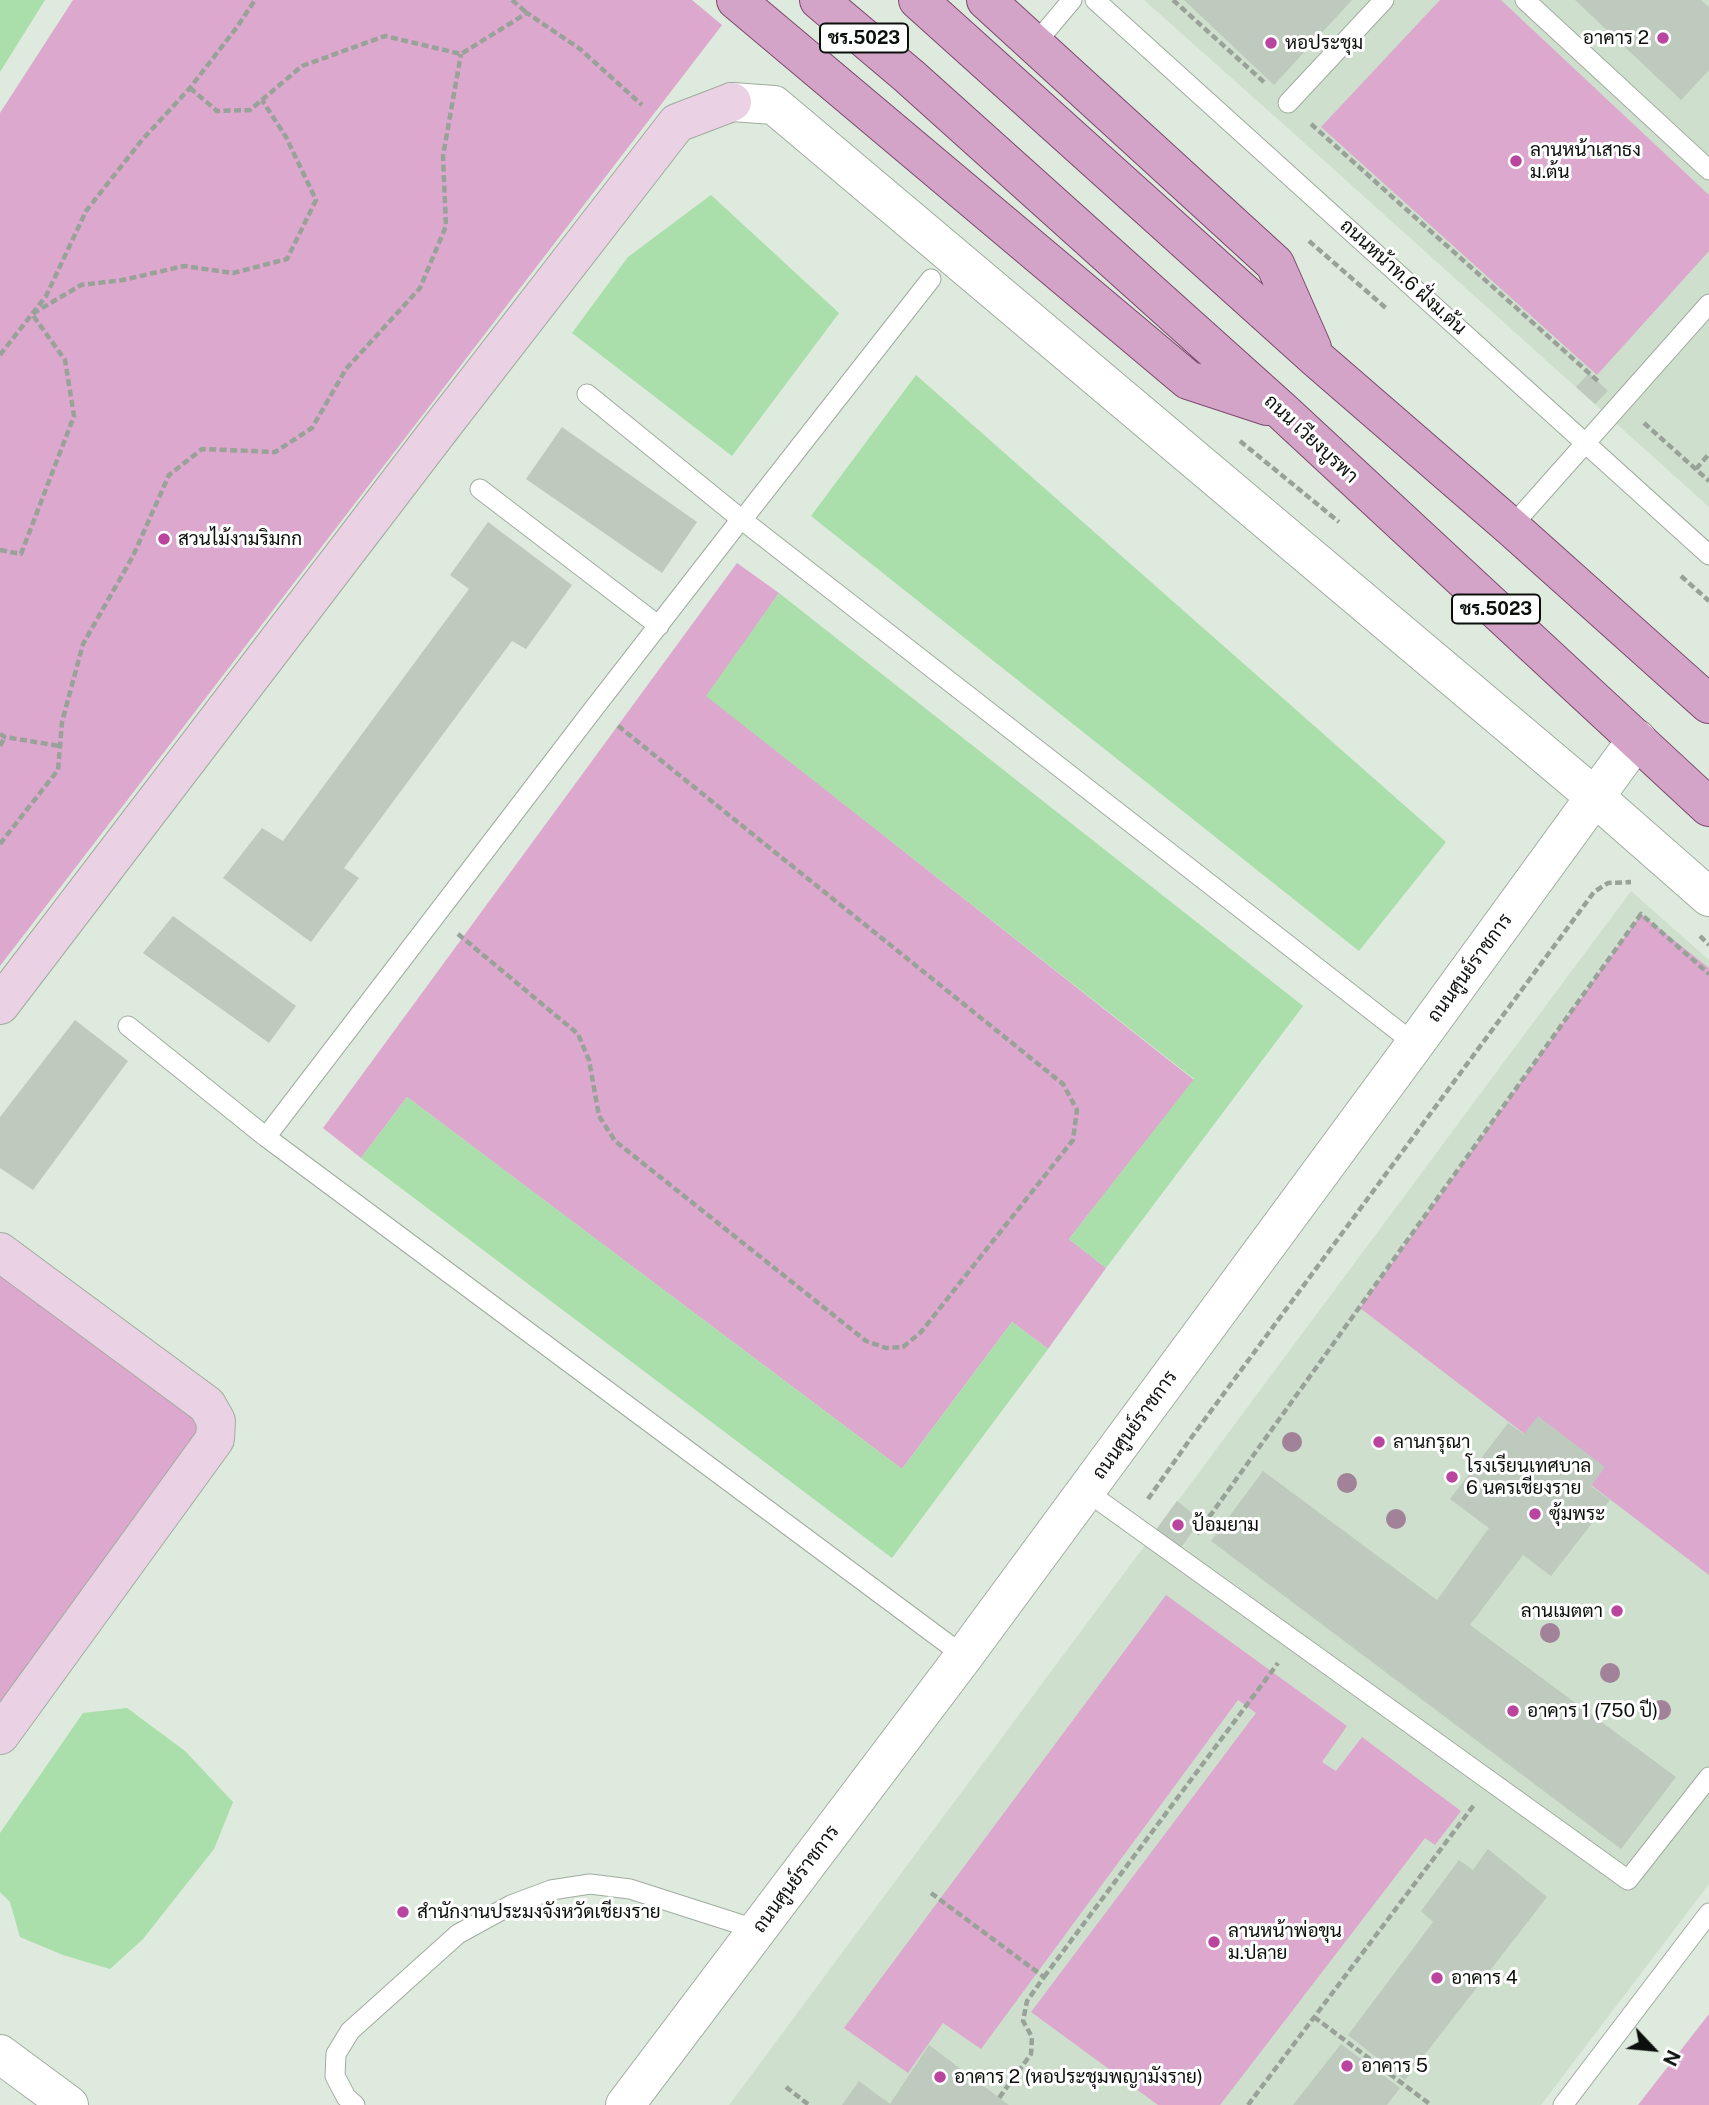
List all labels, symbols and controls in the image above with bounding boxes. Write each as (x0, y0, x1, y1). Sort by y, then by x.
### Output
road number: ชร.5023 (820, 24, 908, 52)
place label: อาคาร 2 (1583, 27, 1649, 49)
marker: อาคาร 2 (1655, 30, 1671, 46)
place label: หอประชุม (1285, 32, 1363, 54)
marker: หอประชุม (1263, 35, 1279, 51)
place label: ลานหน้าเสาธง ม.ต้น (1530, 139, 1641, 183)
marker: ลานหน้าเสาธง ม.ต้น (1508, 153, 1524, 169)
street label: ถนนหน้าท.6 ฝั่งม.ต้น (1335, 214, 1471, 340)
street label: ถนน เวียงบูรพา (1260, 390, 1362, 488)
place label: สวนไม้งามริมกก (178, 528, 302, 550)
marker: สวนไม้งามริมกก (156, 531, 172, 547)
road number: ชร.5023 (1452, 594, 1540, 624)
street label: ถนนศูนย์ราชการ (1423, 909, 1517, 1027)
street label: ถนนศูนย์ราชการ (1088, 1366, 1182, 1484)
place label: ลานกรุณา (1393, 1431, 1470, 1453)
marker: ลานกรุณา (1371, 1434, 1387, 1450)
place label: โรงเรียนเทศบาล 6 นครเชียงราย (1466, 1455, 1591, 1499)
marker: โรงเรียนเทศบาล 6 นครเชียงราย (1444, 1469, 1460, 1485)
place label: ซุ้มพระ (1549, 1503, 1605, 1525)
marker: ซุ้มพระ (1527, 1506, 1543, 1522)
place label: ป้อมยาม (1192, 1514, 1259, 1536)
marker: ป้อมยาม (1170, 1517, 1186, 1533)
place label: ลานเมตตา (1521, 1600, 1603, 1622)
marker: ลานเมตตา (1609, 1603, 1625, 1619)
place label: อาคาร 1 (750 ปี) (1527, 1700, 1658, 1722)
marker: อาคาร 1 (750 ปี) (1505, 1703, 1521, 1719)
street label: ถนนศูนย์ราชการ (748, 1821, 844, 1937)
place label: สำนักงานประมงจังหวัดเชียงราย (417, 1901, 661, 1923)
marker: สำนักงานประมงจังหวัดเชียงราย (395, 1904, 411, 1920)
place label: ลานหน้าพ่อขุน ม.ปลาย (1228, 1920, 1342, 1964)
marker: ลานหน้าพ่อขุน ม.ปลาย (1206, 1934, 1222, 1950)
place label: อาคาร 4 (1451, 1967, 1518, 1989)
marker: อาคาร 4 (1429, 1970, 1445, 1986)
north arrow (1618, 2014, 1688, 2084)
text: N (1659, 2047, 1685, 2070)
place label: อาคาร 5 (1361, 2055, 1428, 2077)
marker: อาคาร 5 (1339, 2058, 1355, 2074)
place label: อาคาร 2 (หอประชุมพญามังราย) (954, 2066, 1203, 2088)
marker: อาคาร 2 (หอประชุมพญามังราย) (932, 2069, 948, 2085)

